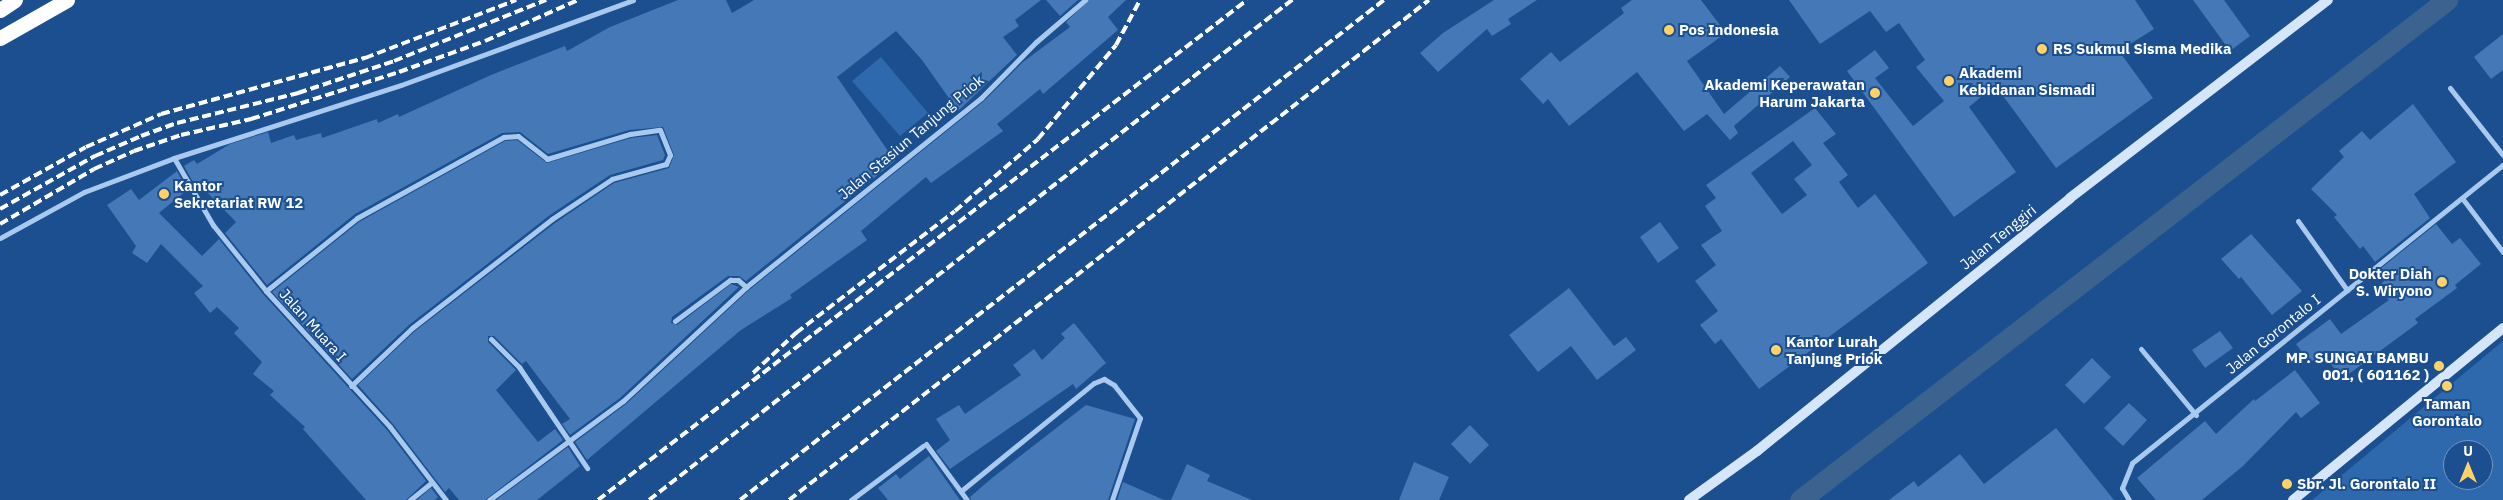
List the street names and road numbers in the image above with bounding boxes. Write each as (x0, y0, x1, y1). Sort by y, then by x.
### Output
street label: Jalan Stasiun Tanjung Priok (835, 71, 987, 203)
street label: Jalan Tenggiri (1956, 201, 2040, 273)
street label: Jalan Muara I (276, 285, 350, 365)
street label: Jalan Gorontalo I (2222, 290, 2324, 378)

